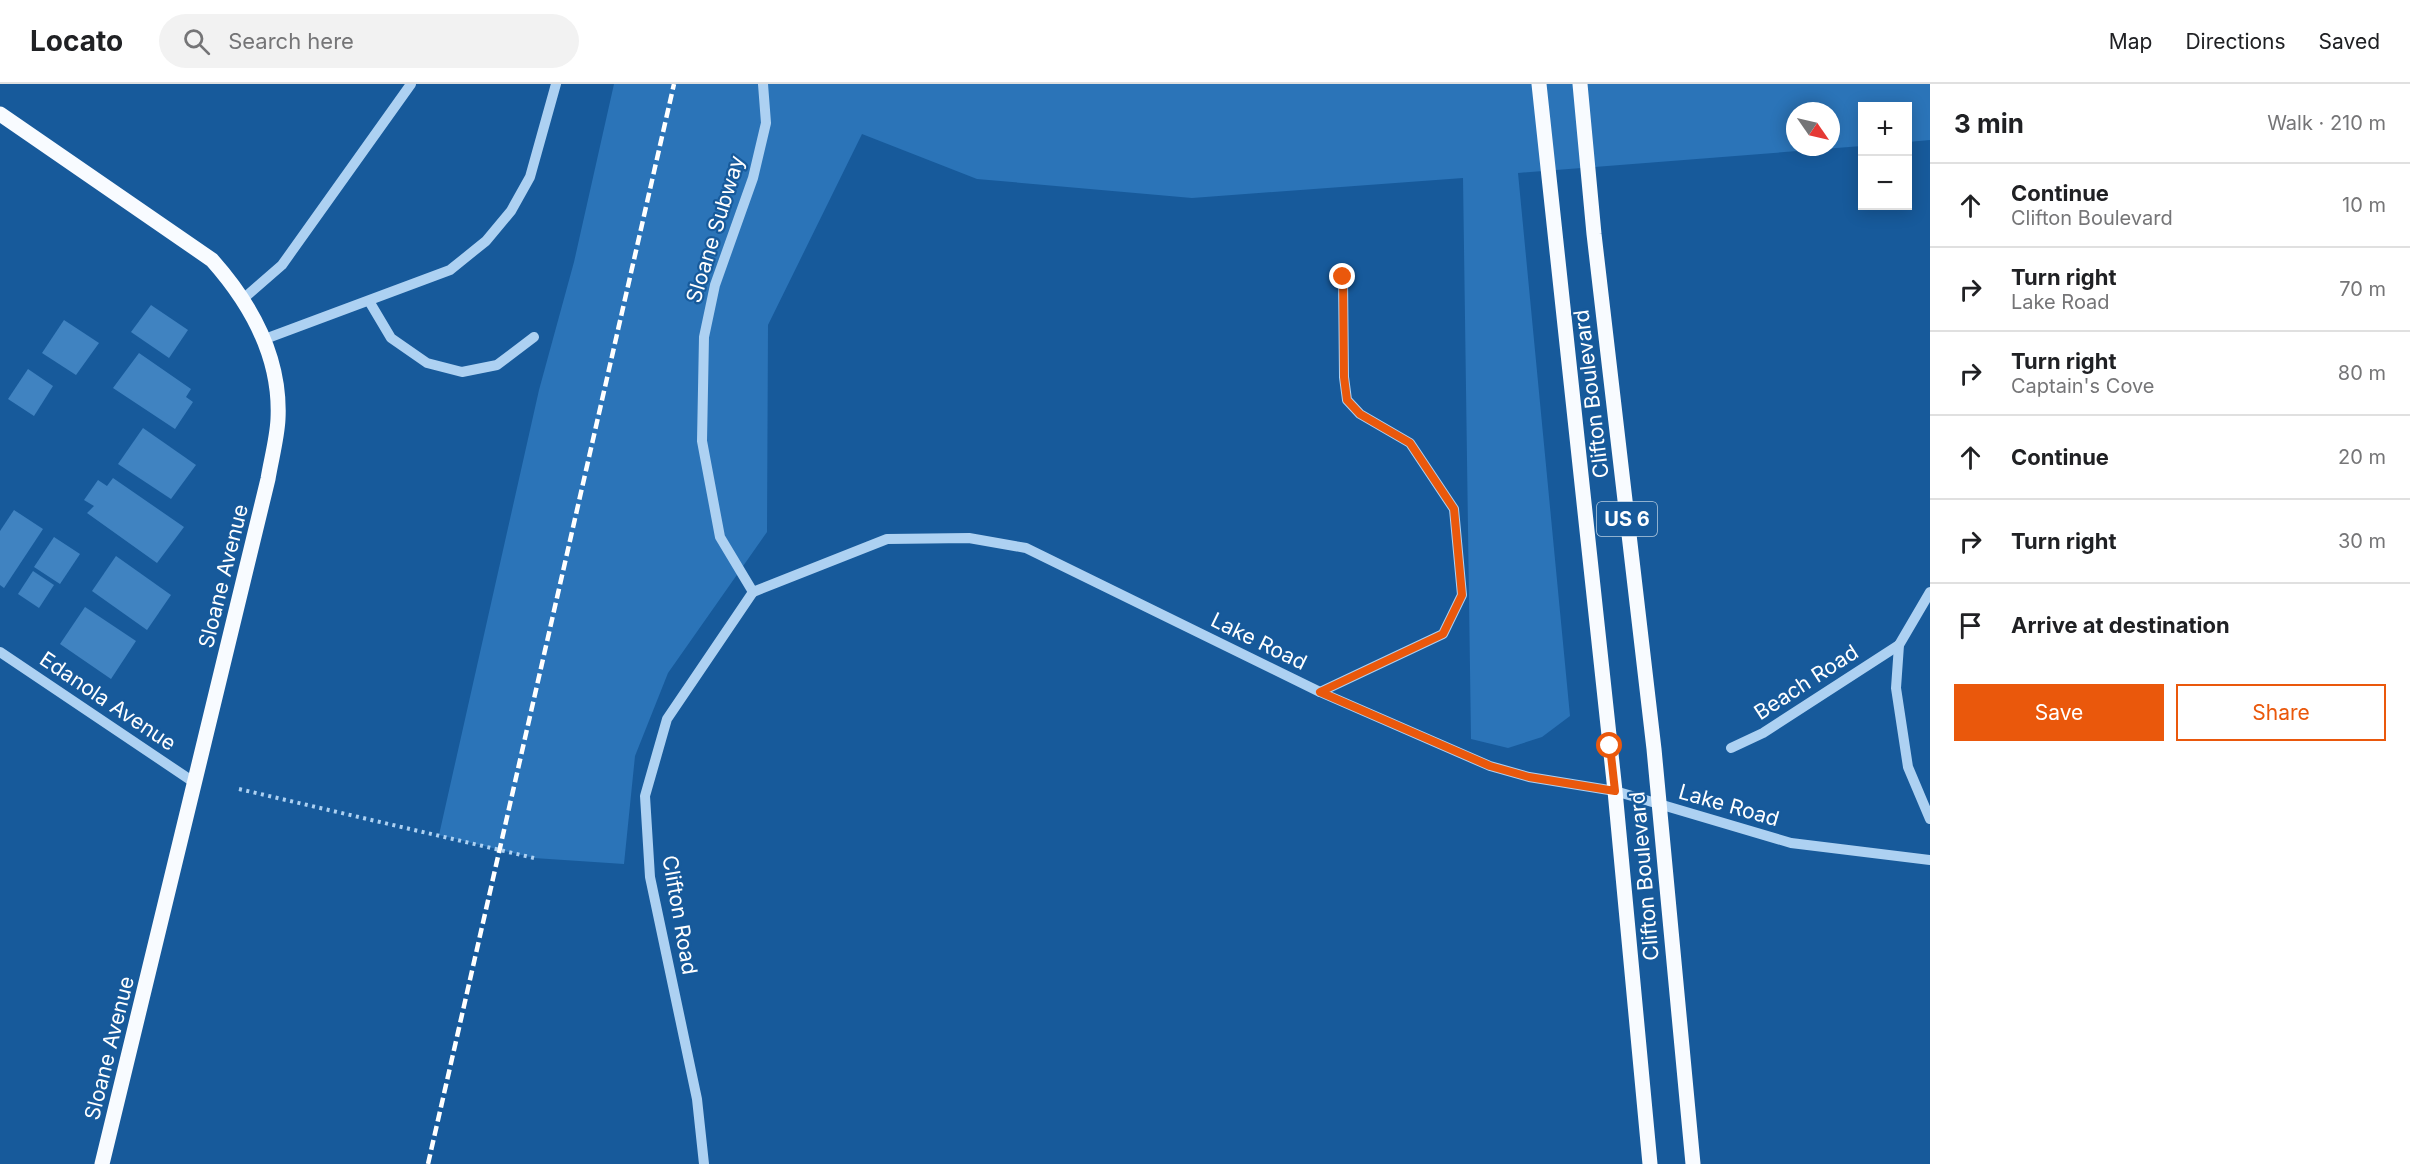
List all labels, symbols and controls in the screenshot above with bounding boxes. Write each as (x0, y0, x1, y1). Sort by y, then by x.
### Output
search box (159, 14, 579, 68)
text: Locato (30, 24, 123, 58)
icon: search (180, 25, 213, 58)
text: Search here (228, 28, 354, 54)
text: Map (2109, 29, 2152, 54)
text: Directions (2185, 29, 2286, 54)
text: Saved (2319, 29, 2380, 54)
north arrow (1786, 102, 1840, 156)
map controls (1858, 102, 1912, 210)
button: + (1858, 102, 1912, 156)
text: 3 min (1954, 108, 2024, 139)
text: Walk · 210 m (2267, 111, 2386, 135)
street label: Sloane Subway (681, 152, 749, 306)
button: − (1858, 156, 1912, 210)
text: Continue (2011, 180, 2109, 206)
icon: ahead (1954, 189, 1987, 222)
text: 10 m (2342, 193, 2386, 217)
text: Clifton Boulevard (2011, 206, 2173, 230)
route end (1329, 263, 1355, 289)
text: Turn right (2011, 264, 2117, 290)
icon: right (1954, 273, 1987, 306)
text: 70 m (2339, 277, 2386, 301)
text: Lake Road (2011, 290, 2110, 314)
street label: Clifton Boulevard (1568, 308, 1614, 480)
text: Turn right (2011, 348, 2117, 374)
icon: right (1954, 357, 1987, 390)
text: 80 m (2338, 361, 2386, 385)
text: Captain's Cove (2011, 374, 2155, 398)
icon: ahead (1954, 441, 1987, 474)
text: Continue (2011, 444, 2109, 470)
text: 20 m (2338, 445, 2386, 469)
street label: Sloane Avenue (193, 501, 253, 651)
road number: US 6 (1597, 502, 1657, 536)
icon: right (1954, 525, 1987, 558)
text: Turn right (2011, 528, 2117, 554)
text: 30 m (2338, 529, 2386, 553)
street label: Lake Road (1207, 607, 1311, 675)
icon: arrive (1954, 609, 1987, 642)
text: Arrive at destination (2011, 612, 2230, 638)
street label: Beach Road (1749, 639, 1863, 725)
street label: Edanola Avenue (35, 646, 181, 756)
button: Save (1954, 684, 2164, 741)
button: Share (2176, 684, 2386, 741)
route start (1596, 732, 1622, 758)
street label: Lake Road (1676, 779, 1782, 831)
street label: Clifton Boulevard (1624, 790, 1664, 962)
street label: Clifton Road (657, 853, 703, 977)
street label: Sloane Avenue (79, 973, 139, 1123)

